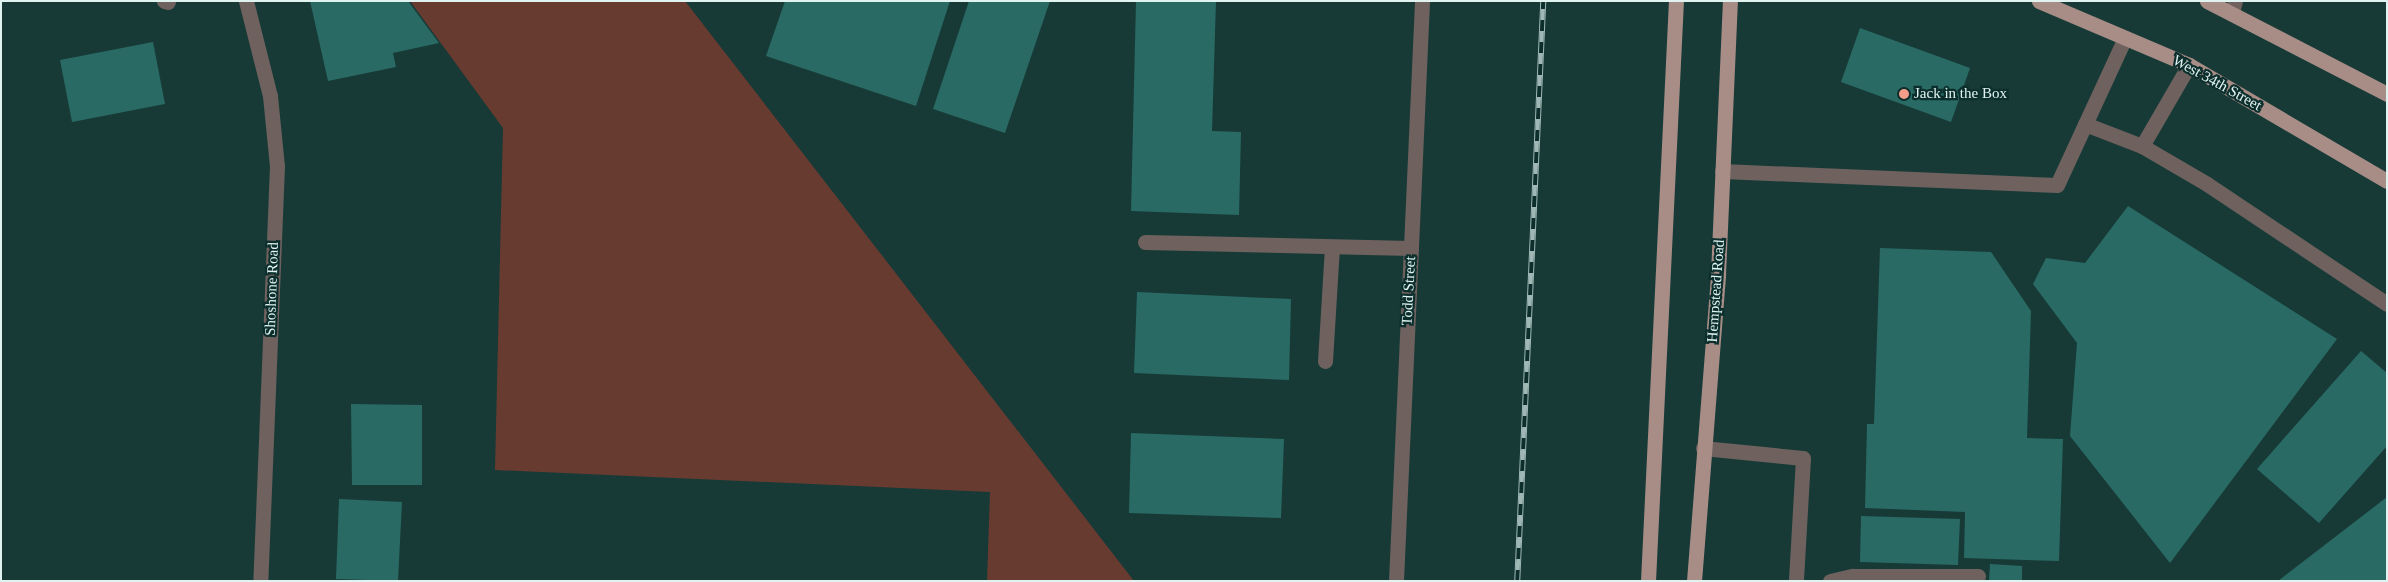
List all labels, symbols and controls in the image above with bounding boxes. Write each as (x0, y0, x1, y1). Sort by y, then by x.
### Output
street label: West 34th Street (2169, 51, 2265, 115)
place label: Jack in the Box (1914, 85, 2007, 103)
marker: Jack in the Box (1898, 88, 1910, 100)
street label: Hempstead Road (1703, 239, 1729, 343)
street label: Shoshone Road (261, 242, 283, 336)
street label: Todd Street (1398, 256, 1420, 326)

